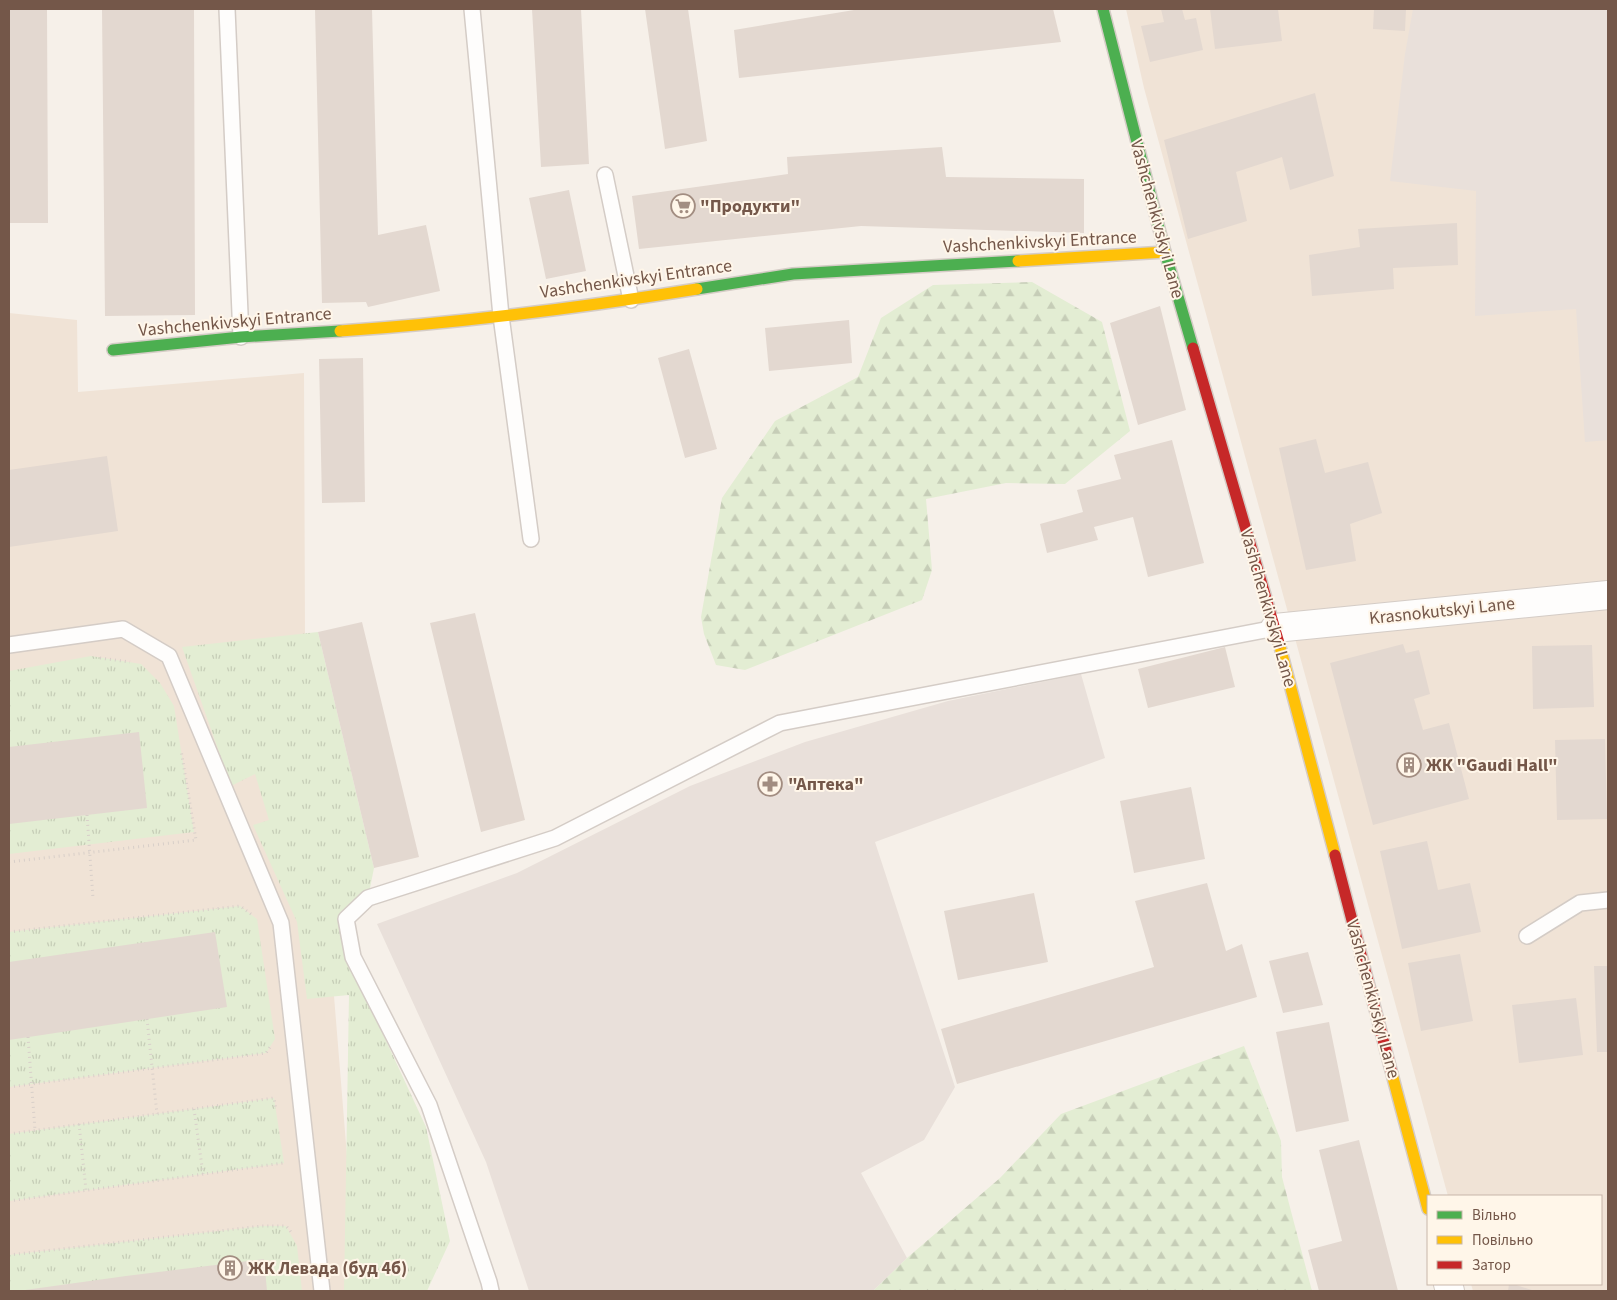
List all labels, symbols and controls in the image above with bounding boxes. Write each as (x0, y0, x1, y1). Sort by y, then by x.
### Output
street label: Vashchenkivskyi Lane (1124, 137, 1190, 301)
supermarket icon: "Продукти" (670, 193, 696, 219)
place label: "Продукти" (700, 194, 800, 219)
street label: Vashchenkivskyi Entrance (943, 224, 1137, 260)
street label: Vashchenkivskyi Entrance (538, 253, 734, 305)
street label: Vashchenkivskyi Entrance (137, 301, 333, 343)
street label: Vashchenkivskyi Lane (1233, 526, 1303, 690)
street label: Krasnokutskyi Lane (1368, 591, 1516, 631)
building icon: ЖК "Gaudi Hall" (1396, 752, 1422, 778)
place label: ЖК "Gaudi Hall" (1426, 753, 1558, 778)
pharmacy icon: "Аптека" (757, 771, 783, 797)
place label: "Аптека" (788, 772, 864, 797)
street label: Vashchenkivskyi Lane (1340, 917, 1406, 1081)
legend (1427, 1195, 1602, 1285)
text: Вільно (1472, 1205, 1516, 1226)
text: Повільно (1472, 1230, 1533, 1251)
building icon: ЖК Левада (буд 4б) (217, 1255, 243, 1281)
text: Затор (1472, 1255, 1511, 1276)
place label: ЖК Левада (буд 4б) (248, 1256, 407, 1281)

